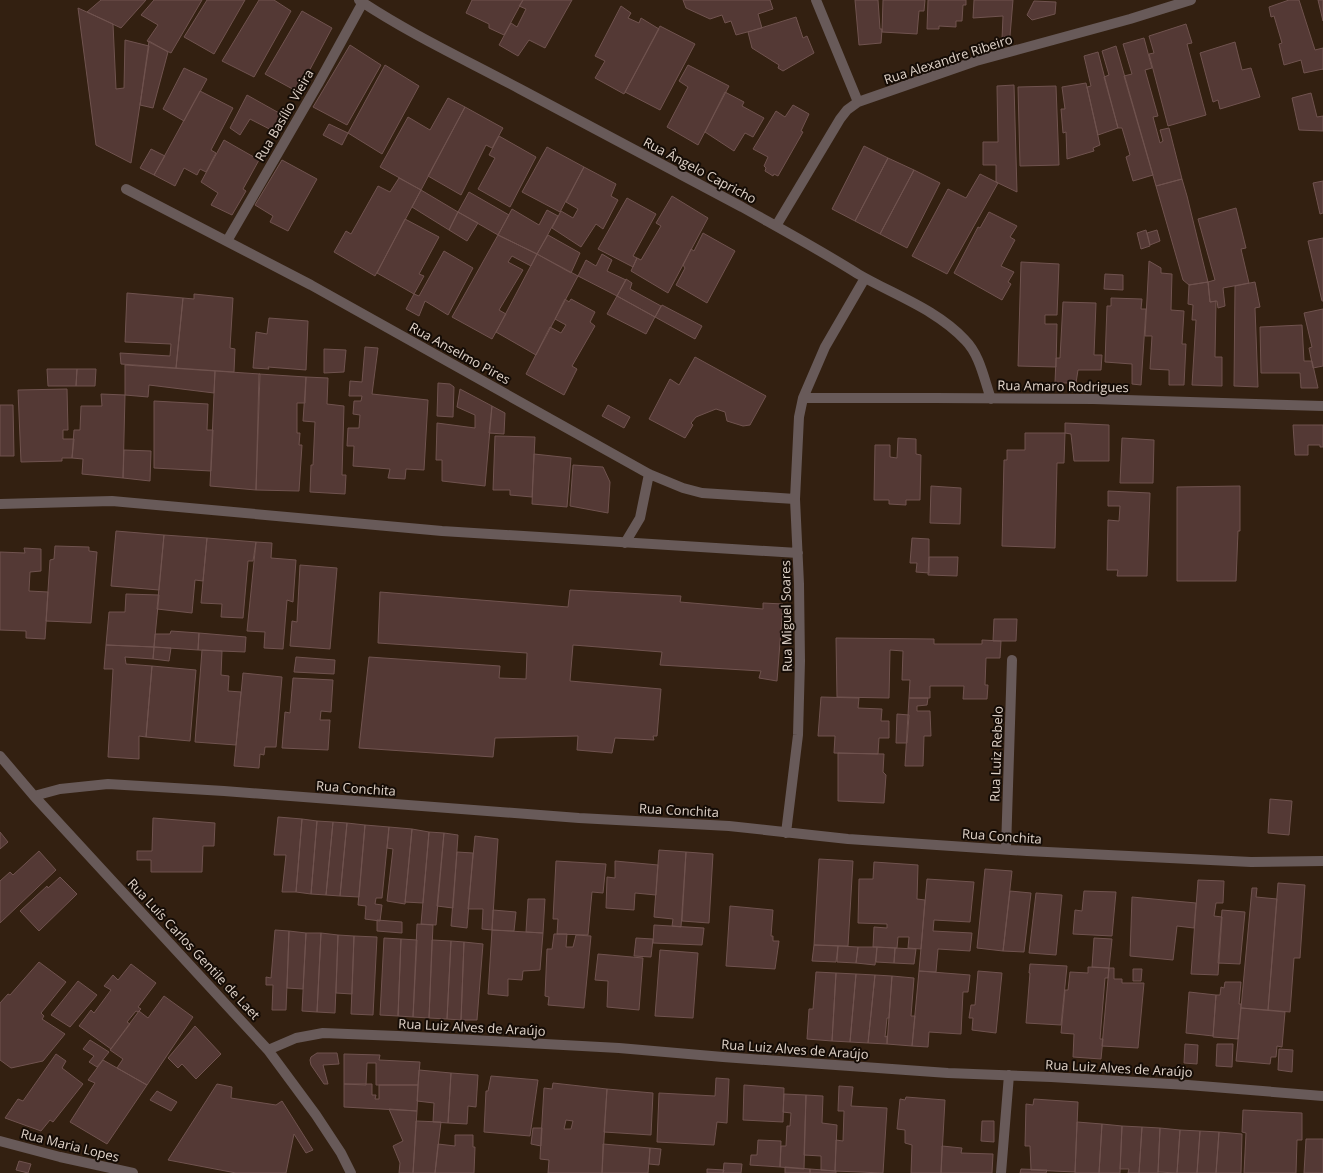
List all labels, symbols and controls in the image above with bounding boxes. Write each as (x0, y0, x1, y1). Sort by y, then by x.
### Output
street label: Rua Alexandre Ribeiro (881, 30, 1015, 88)
street label: Rua Basílio Vieira (250, 66, 318, 164)
street label: Rua Ângelo Capricho (640, 133, 760, 208)
street label: Rua Anselmo Pires (406, 318, 514, 388)
street label: Rua Amaro Rodrigues (997, 376, 1129, 396)
street label: Rua Miguel Soares (776, 560, 796, 672)
street label: Rua Luiz Rebelo (985, 706, 1007, 802)
street label: Rua Conchita (316, 776, 396, 800)
street label: Rua Conchita (639, 799, 719, 821)
street label: Rua Conchita (962, 824, 1042, 848)
street label: Rua Luís Carlos Gentile de Laet (124, 875, 265, 1024)
street label: Rua Luiz Alves de Araújo (398, 1014, 546, 1040)
street label: Rua Luiz Alves de Araújo (721, 1035, 869, 1063)
street label: Rua Luiz Alves de Araújo (1045, 1055, 1193, 1081)
street label: Rua Maria Lopes (19, 1124, 121, 1166)

